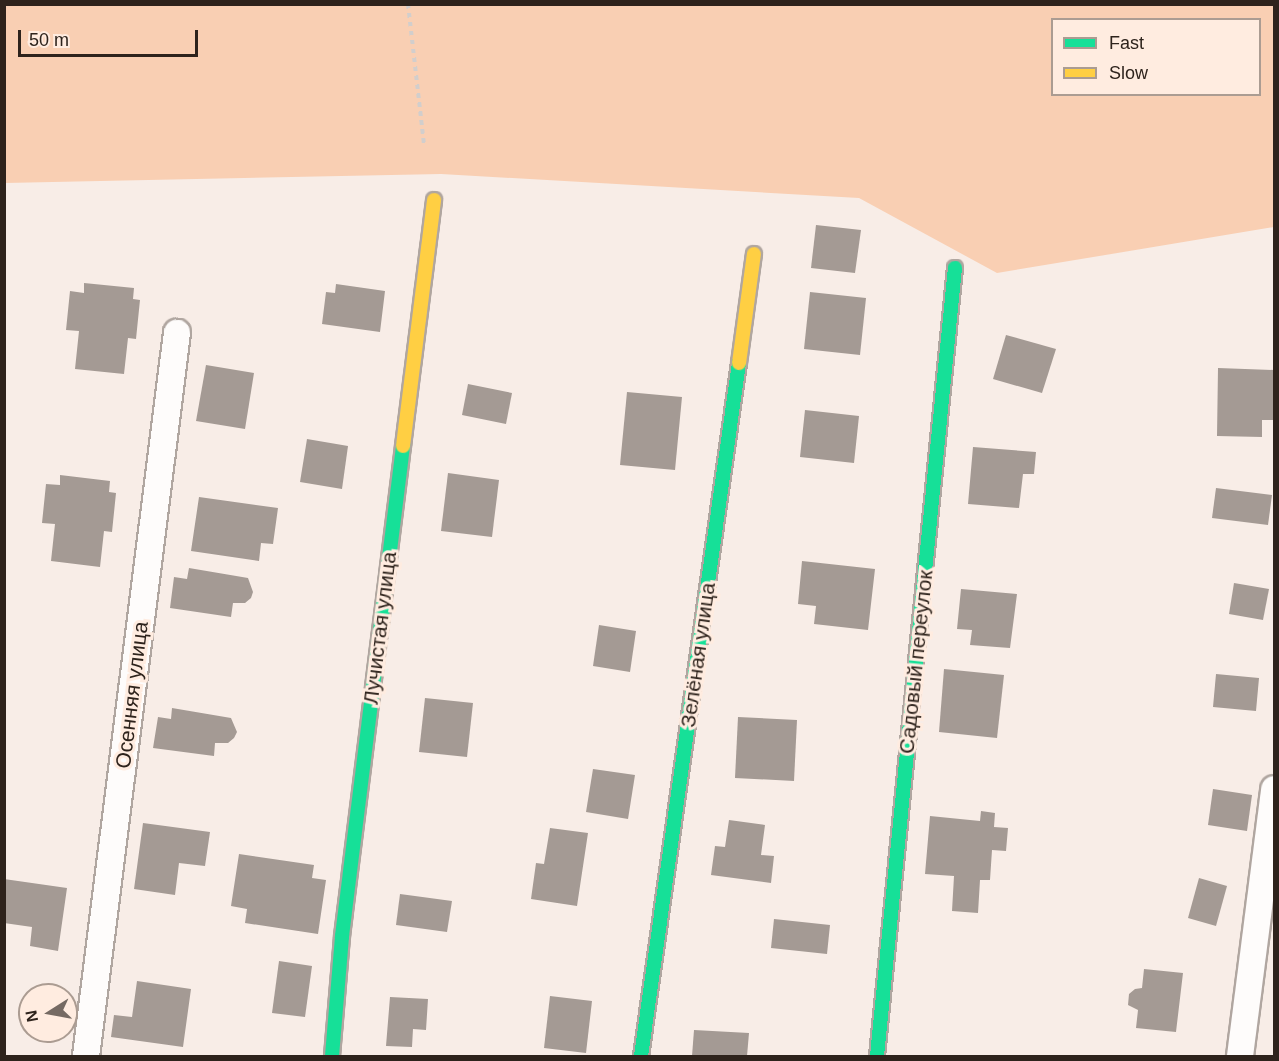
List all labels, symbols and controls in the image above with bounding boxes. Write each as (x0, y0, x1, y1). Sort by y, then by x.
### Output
scale bar (21, 18, 201, 56)
legend (1051, 18, 1261, 96)
text: 50 m (29, 30, 69, 50)
text: Fast (1109, 33, 1144, 53)
text: Slow (1109, 63, 1148, 83)
street label: Лучистая улица (358, 550, 402, 706)
street label: Садовый переулок (894, 569, 938, 755)
street label: Зелёная улица (675, 581, 721, 729)
street label: Осенняя улица (110, 620, 154, 770)
north arrow (18, 983, 78, 1043)
text: N (22, 1009, 41, 1023)

